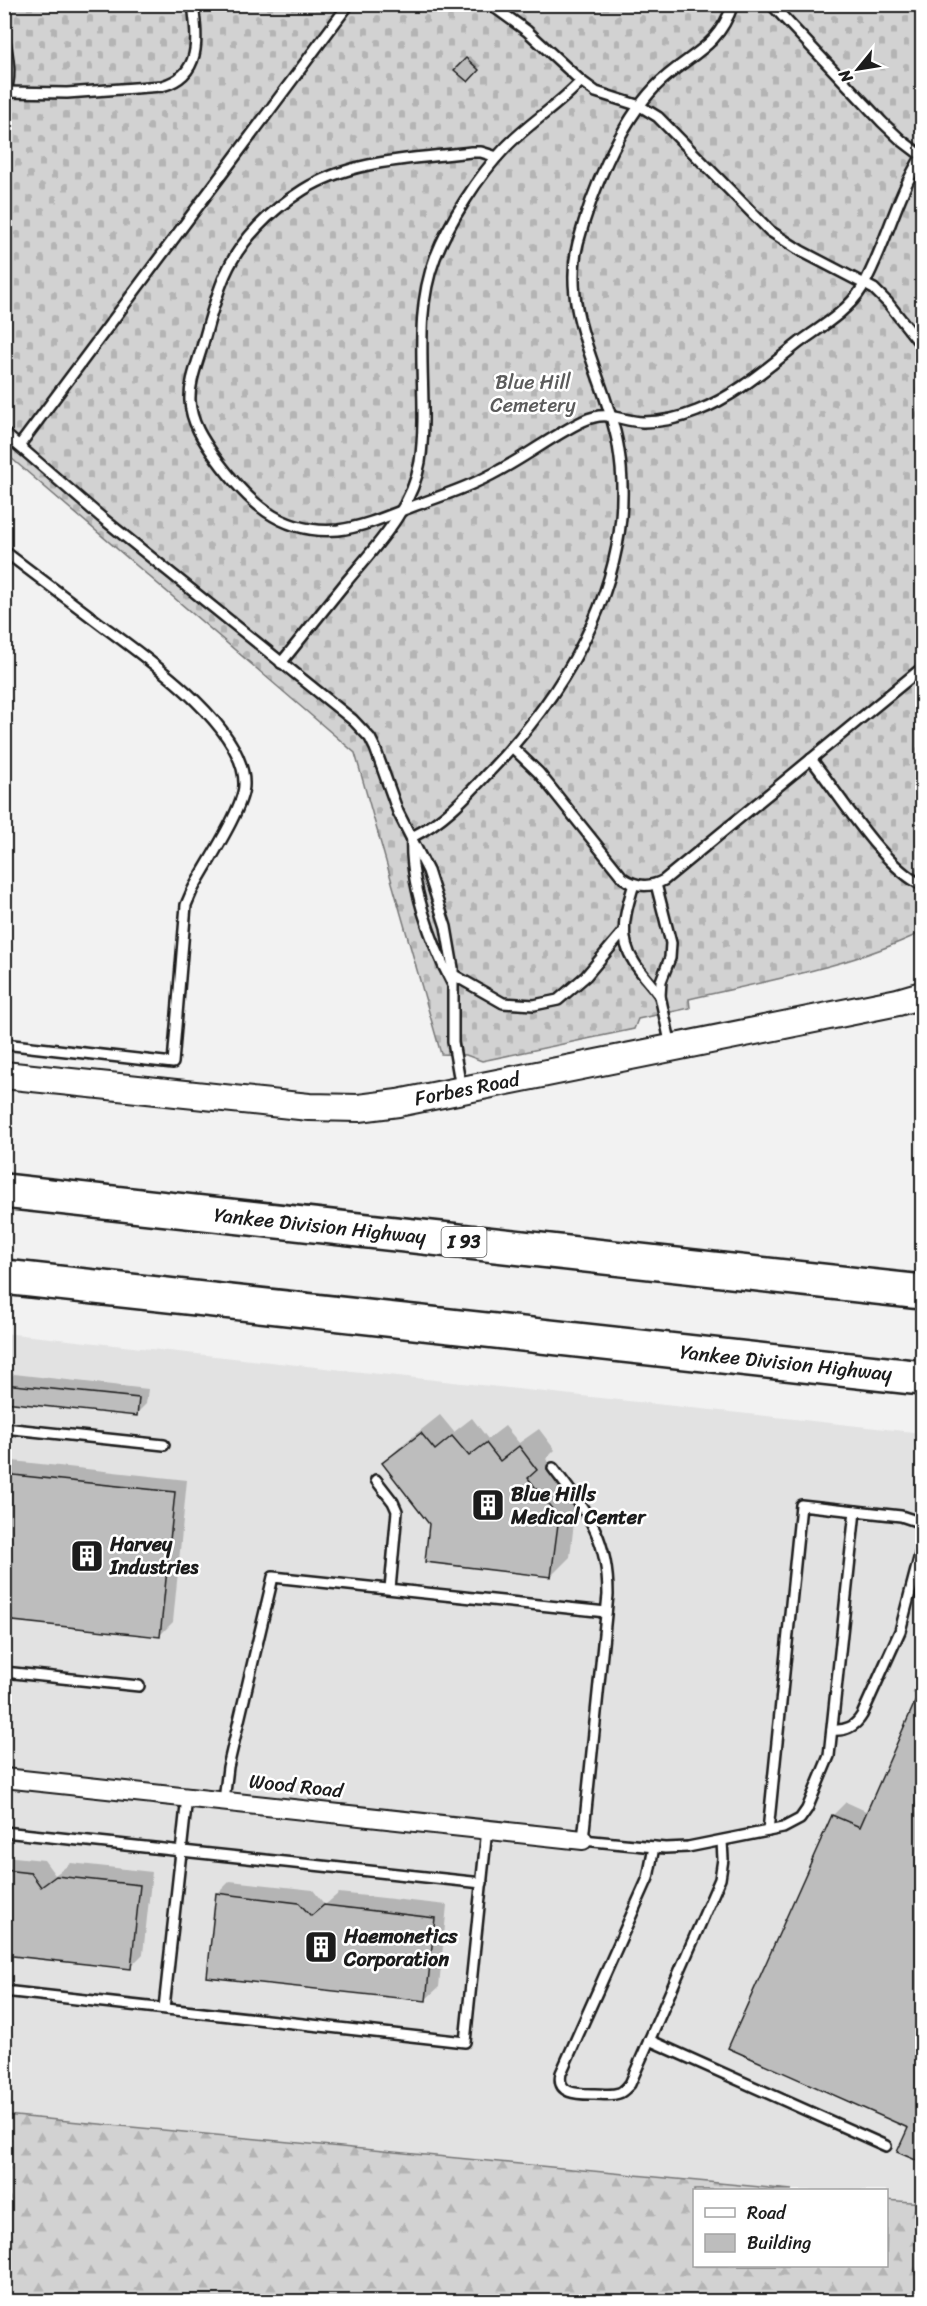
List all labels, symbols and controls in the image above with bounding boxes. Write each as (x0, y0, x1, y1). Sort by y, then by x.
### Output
north arrow (828, 39, 888, 99)
text: N (830, 63, 861, 89)
park label: Blue Hill Cemetery (490, 365, 576, 423)
street label: Forbes Road (412, 1061, 524, 1116)
street label: Yankee Division Highway (212, 1197, 428, 1255)
road number: I 93 (442, 1227, 486, 1257)
street label: Yankee Division Highway (678, 1334, 894, 1392)
place label: Blue Hills Medical Center (510, 1477, 647, 1535)
building icon: Blue Hills Medical Center (470, 1487, 506, 1523)
place label: Harvey Industries (109, 1527, 199, 1585)
building icon: Harvey Industries (69, 1538, 105, 1574)
street label: Wood Road (247, 1764, 346, 1808)
place label: Haemonetics Corporation (343, 1919, 458, 1977)
building icon: Haemonetics Corporation (303, 1929, 339, 1965)
legend (693, 2189, 888, 2267)
text: Road (747, 2197, 787, 2229)
text: Building (747, 2227, 811, 2259)

